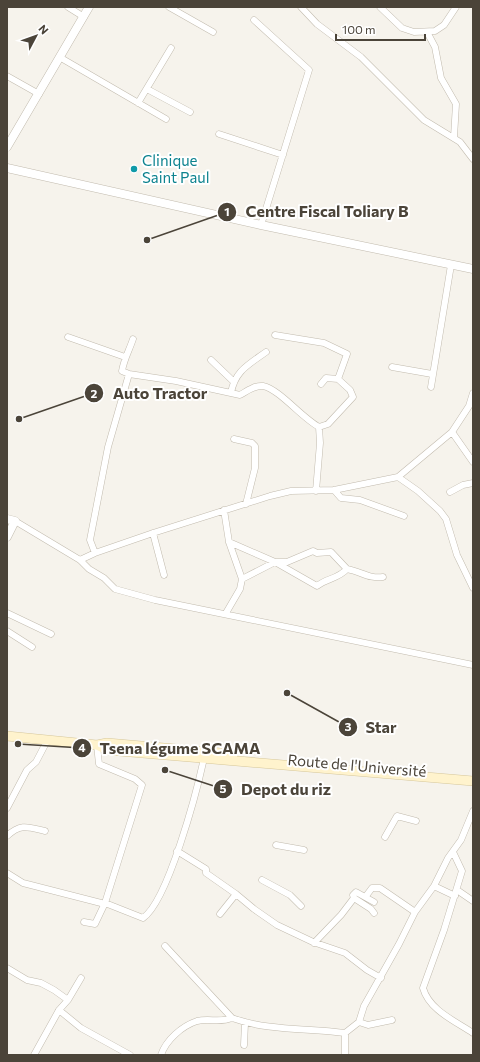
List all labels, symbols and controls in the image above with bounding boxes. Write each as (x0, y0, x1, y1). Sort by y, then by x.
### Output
north arrow (16, 16, 56, 56)
scale bar (336, 16, 425, 42)
text: N (36, 22, 52, 36)
text: 100 m (342, 22, 376, 36)
place label: Clinique Saint Paul (142, 151, 210, 186)
marker: Clinique Saint Paul (129, 164, 139, 174)
callout: Centre Fiscal Toliary B (217, 198, 416, 226)
text: Centre Fiscal Toliary B (246, 201, 409, 220)
text: 1 (224, 204, 230, 218)
callout: Auto Tractor (84, 379, 215, 407)
text: Auto Tractor (113, 383, 208, 402)
text: 2 (91, 386, 98, 400)
callout: Star (338, 713, 405, 741)
text: Star (365, 717, 397, 736)
text: 3 (345, 719, 352, 733)
callout: Tsena légume SCAMA (72, 734, 269, 762)
text: Tsena légume SCAMA (100, 738, 261, 757)
text: 4 (78, 740, 86, 754)
street label: Route de l'Université (287, 750, 427, 780)
callout: Depot du riz (213, 775, 339, 803)
text: Depot du riz (241, 779, 331, 798)
text: 5 (220, 781, 227, 795)

